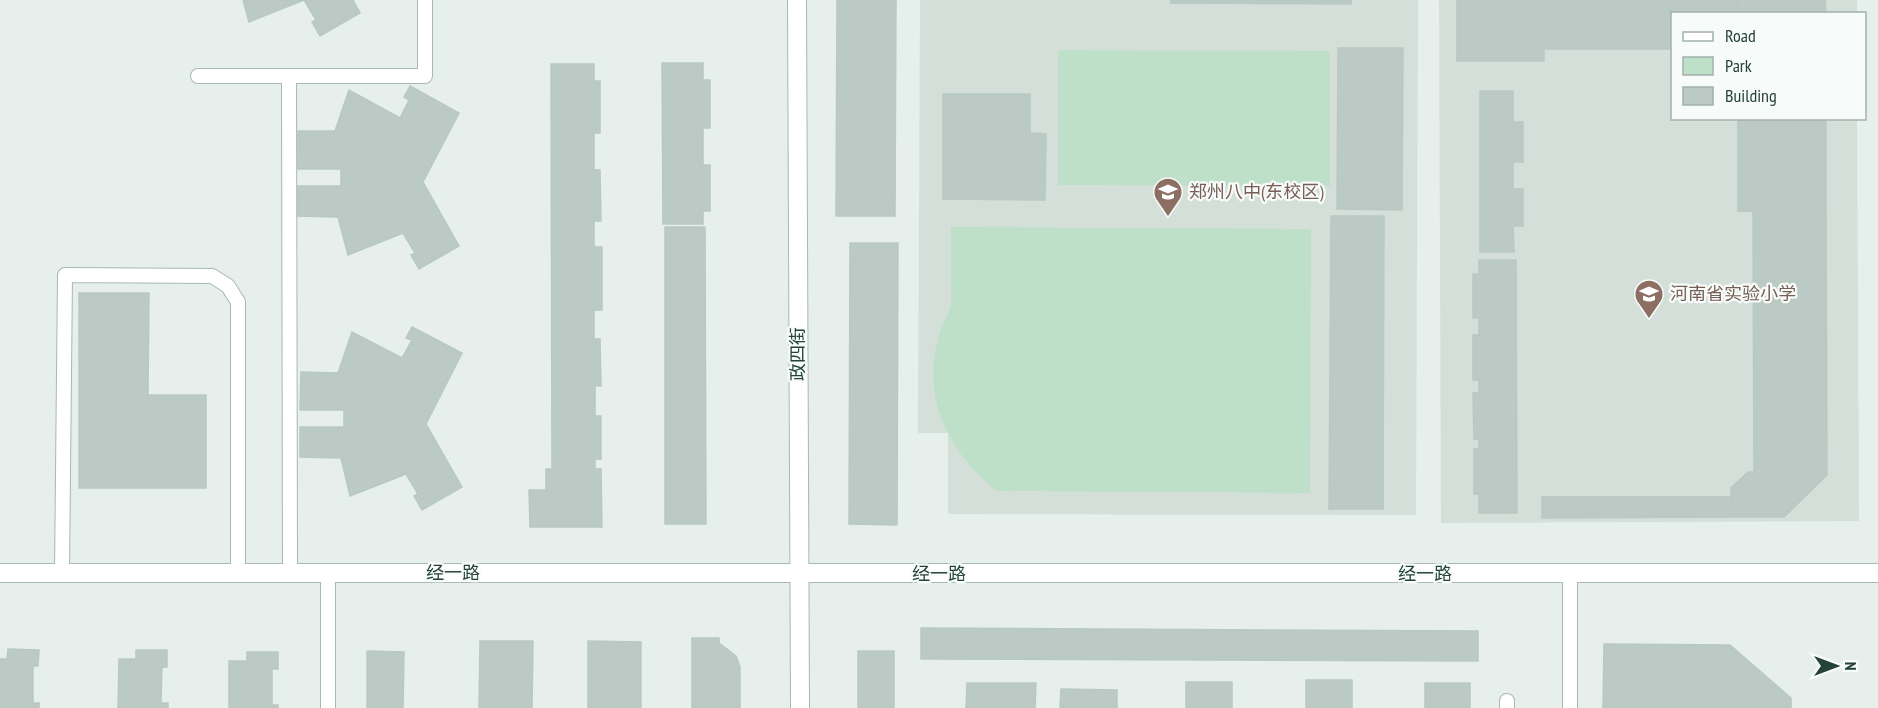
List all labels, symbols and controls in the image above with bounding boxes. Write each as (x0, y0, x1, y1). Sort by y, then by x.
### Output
legend (1671, 12, 1866, 120)
text: Road (1725, 24, 1756, 47)
text: Park (1725, 54, 1752, 77)
text: Building (1725, 84, 1777, 107)
school or university icon: 郑州八中(东校区) (1152, 176, 1184, 218)
place label: 郑州八中(东校区) (1189, 180, 1324, 203)
school or university icon: 河南省实验小学 (1633, 278, 1665, 320)
place label: 河南省实验小学 (1670, 282, 1796, 305)
street label: 政四街 (786, 327, 809, 381)
street label: 经一路 (426, 561, 480, 584)
street label: 经一路 (912, 562, 966, 585)
street label: 经一路 (1398, 562, 1452, 585)
north arrow (1806, 636, 1866, 696)
text: N (1841, 662, 1861, 670)

